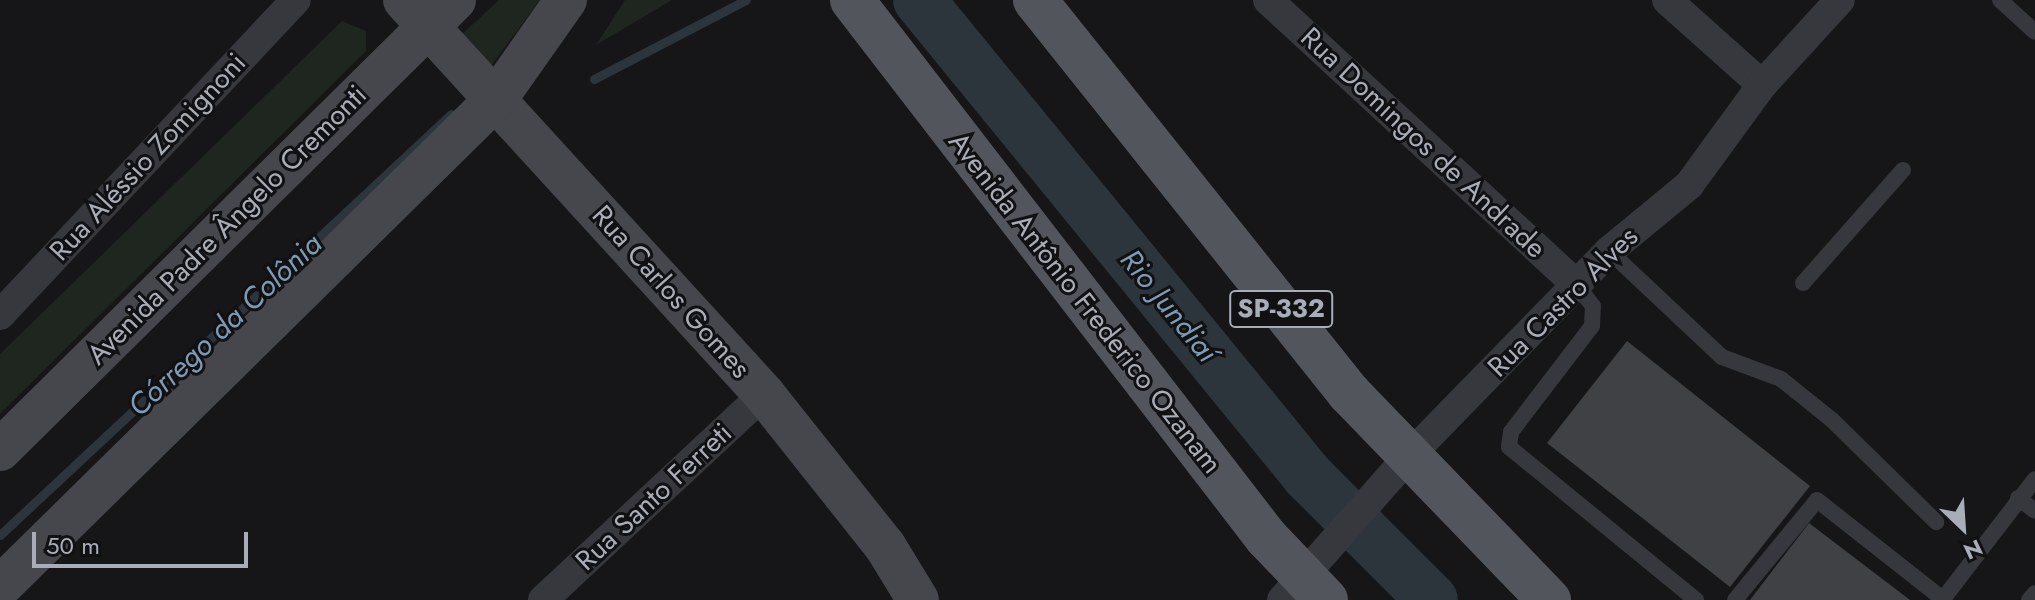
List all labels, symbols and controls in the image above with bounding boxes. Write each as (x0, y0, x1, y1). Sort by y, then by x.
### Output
street label: Rua Domingos de Andrade (1294, 21, 1552, 265)
street label: Rua Aléssio Zomignoni (43, 46, 253, 268)
street label: Avenida Padre Ângelo Cremonti (80, 78, 374, 372)
street label: Avenida Antônio Frederico Ozanam (941, 126, 1229, 480)
street label: Rua Carlos Gomes (585, 199, 757, 385)
street label: Rua Castro Alves (1481, 220, 1645, 384)
water label: Córrego da Colônia (121, 226, 329, 424)
water label: Rio Jundiaí (1113, 242, 1225, 370)
road number: SP-332 (1229, 287, 1333, 331)
street label: Rua Santo Ferreti (569, 416, 739, 578)
north arrow (1923, 488, 2003, 568)
scale bar (36, 516, 252, 566)
text: 50 m (46, 528, 100, 563)
text: N (1958, 532, 1988, 568)

